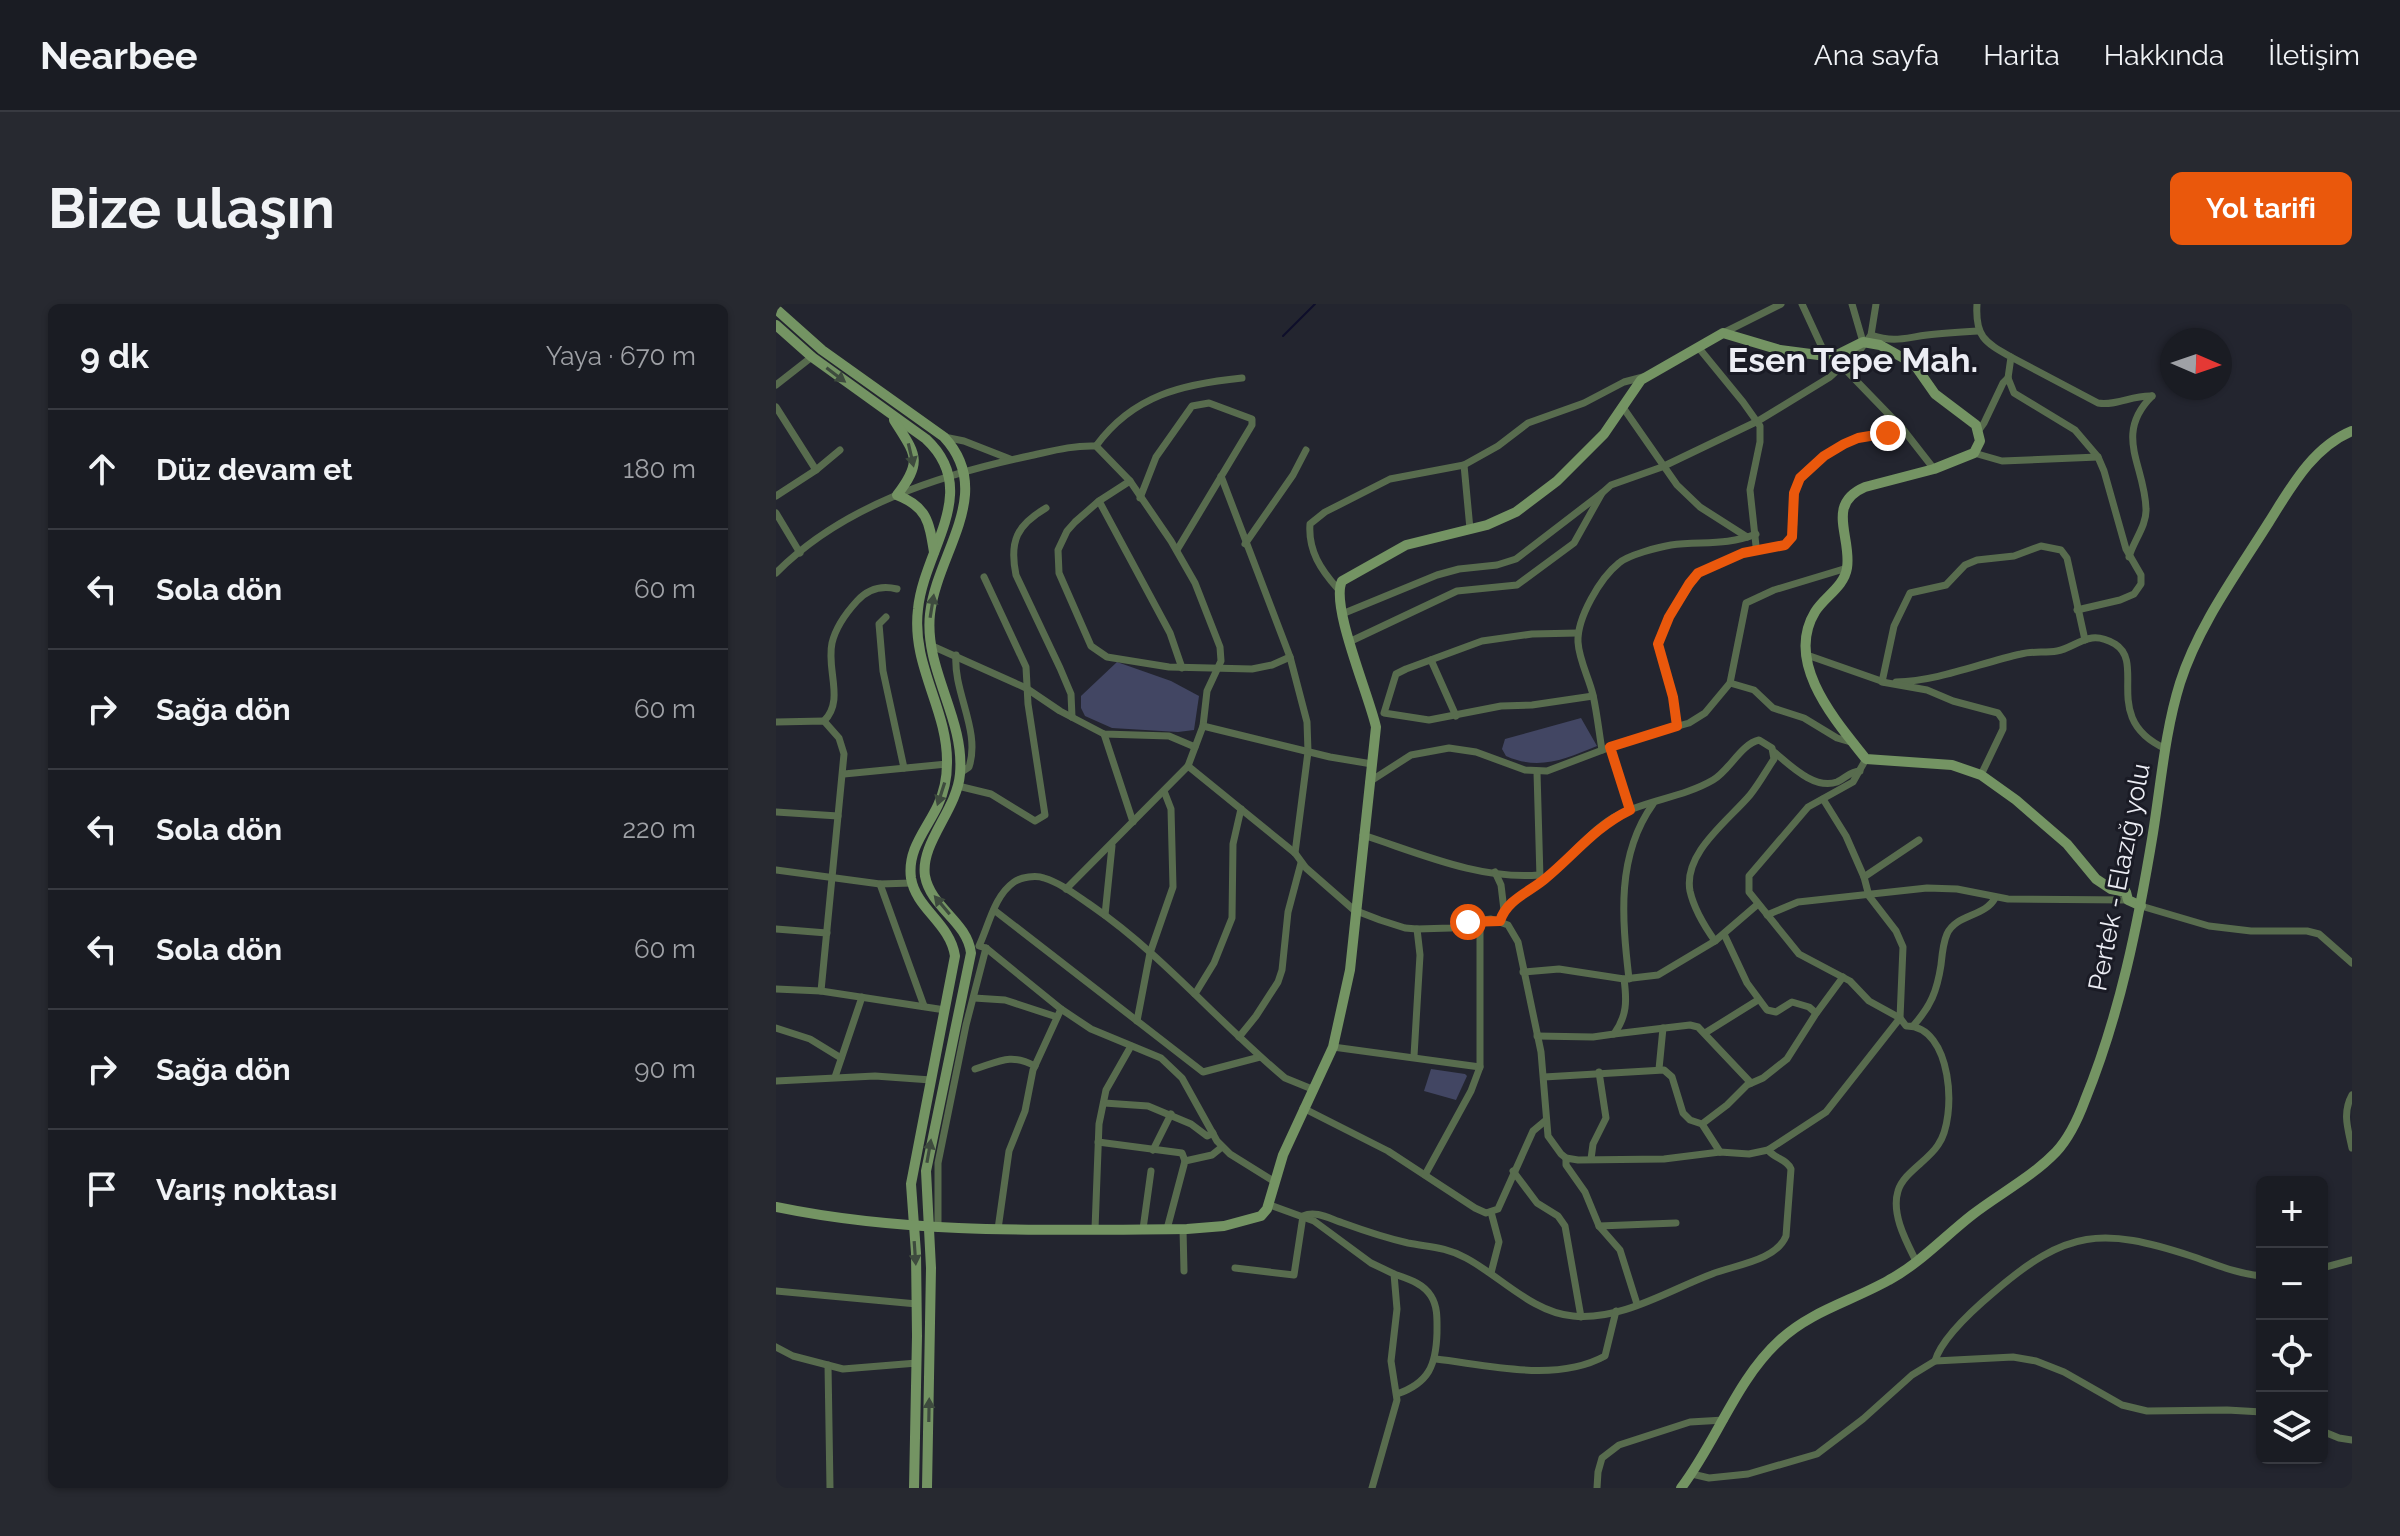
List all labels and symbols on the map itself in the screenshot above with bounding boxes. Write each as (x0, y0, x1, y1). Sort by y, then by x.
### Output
north arrow (2160, 328, 2232, 400)
district label: Esen Tepe Mah. (1728, 340, 1978, 380)
one-way arrow (826, 366, 846, 382)
route end (1870, 415, 1906, 451)
one-way arrow (905, 443, 917, 468)
one-way arrow (926, 593, 939, 618)
street label: Pertek - Elazığ yolu (2082, 761, 2156, 993)
one-way arrow (934, 782, 947, 806)
one-way arrow (934, 895, 950, 915)
route start (1450, 904, 1486, 940)
one-way arrow (924, 1138, 936, 1163)
one-way arrow (909, 1241, 922, 1266)
one-way arrow (922, 1397, 935, 1422)

